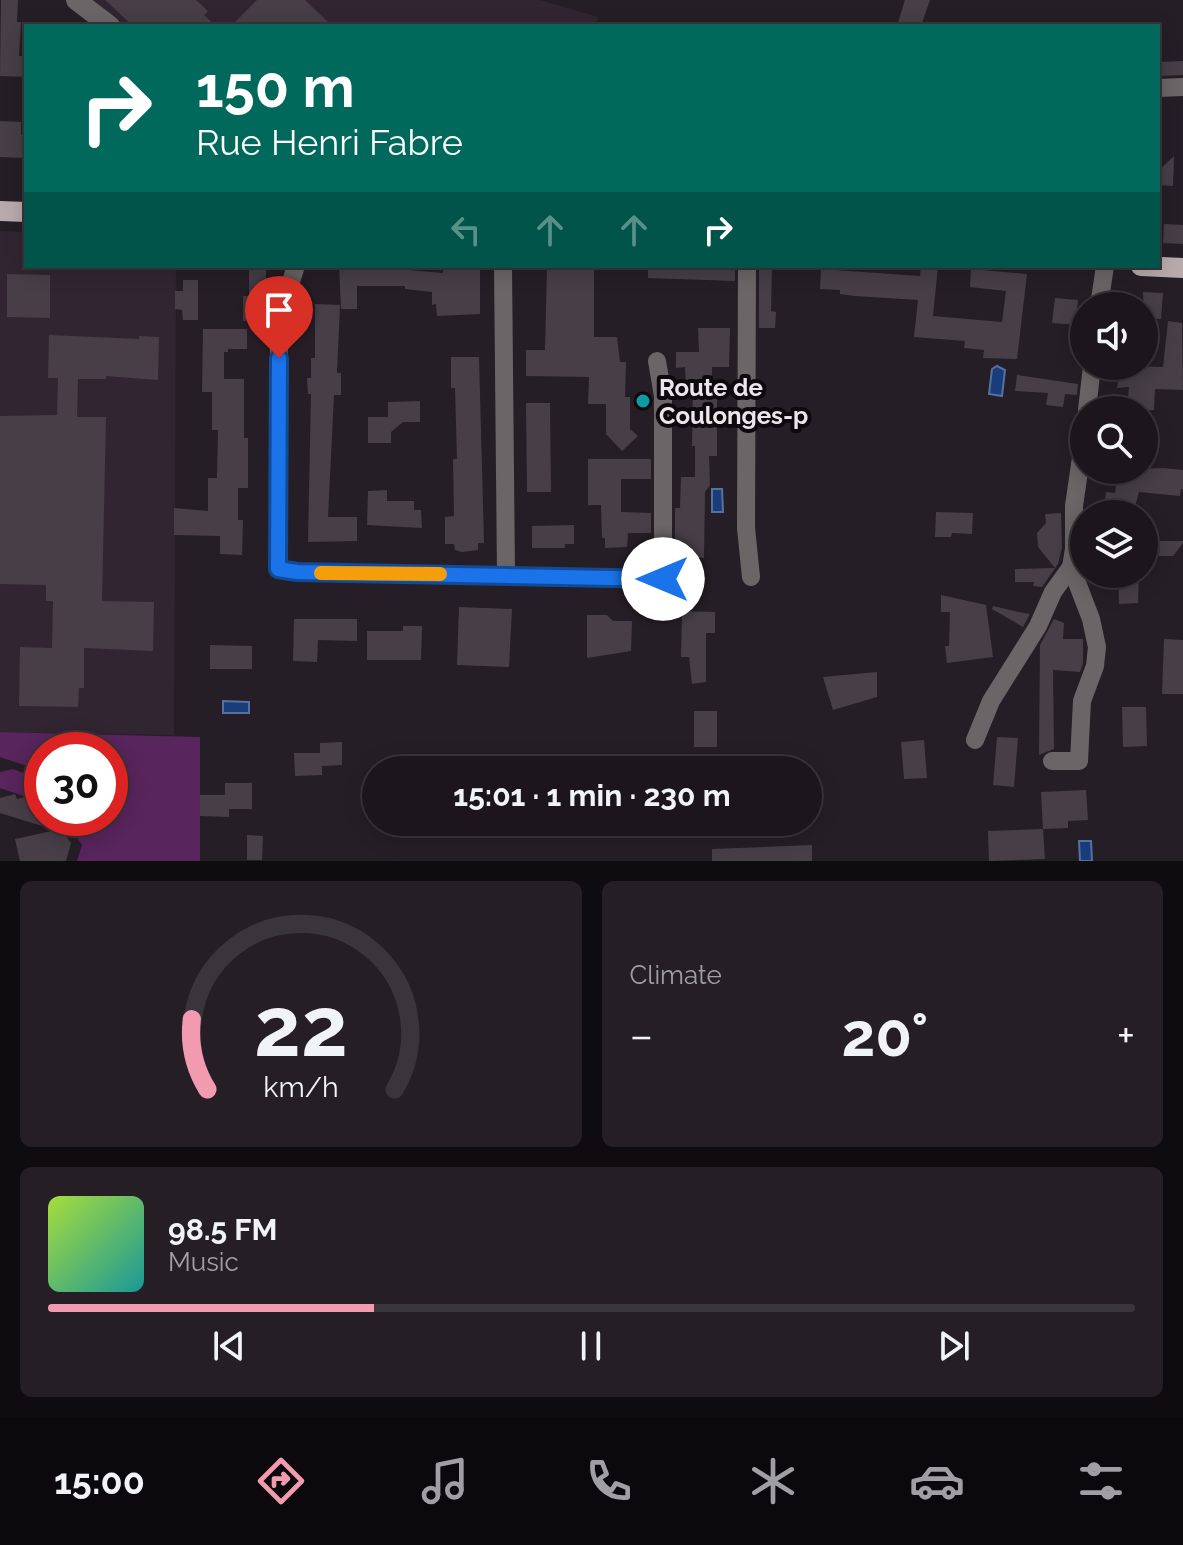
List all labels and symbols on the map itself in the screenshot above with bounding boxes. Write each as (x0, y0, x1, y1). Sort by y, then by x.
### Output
pin (245, 276, 313, 358)
place label: Route de Coulonges-p (659, 373, 808, 430)
marker: Route de Coulonges-p (634, 392, 652, 410)
position arrow (621, 537, 705, 621)
speed limit sign: 30 (24, 732, 128, 836)

